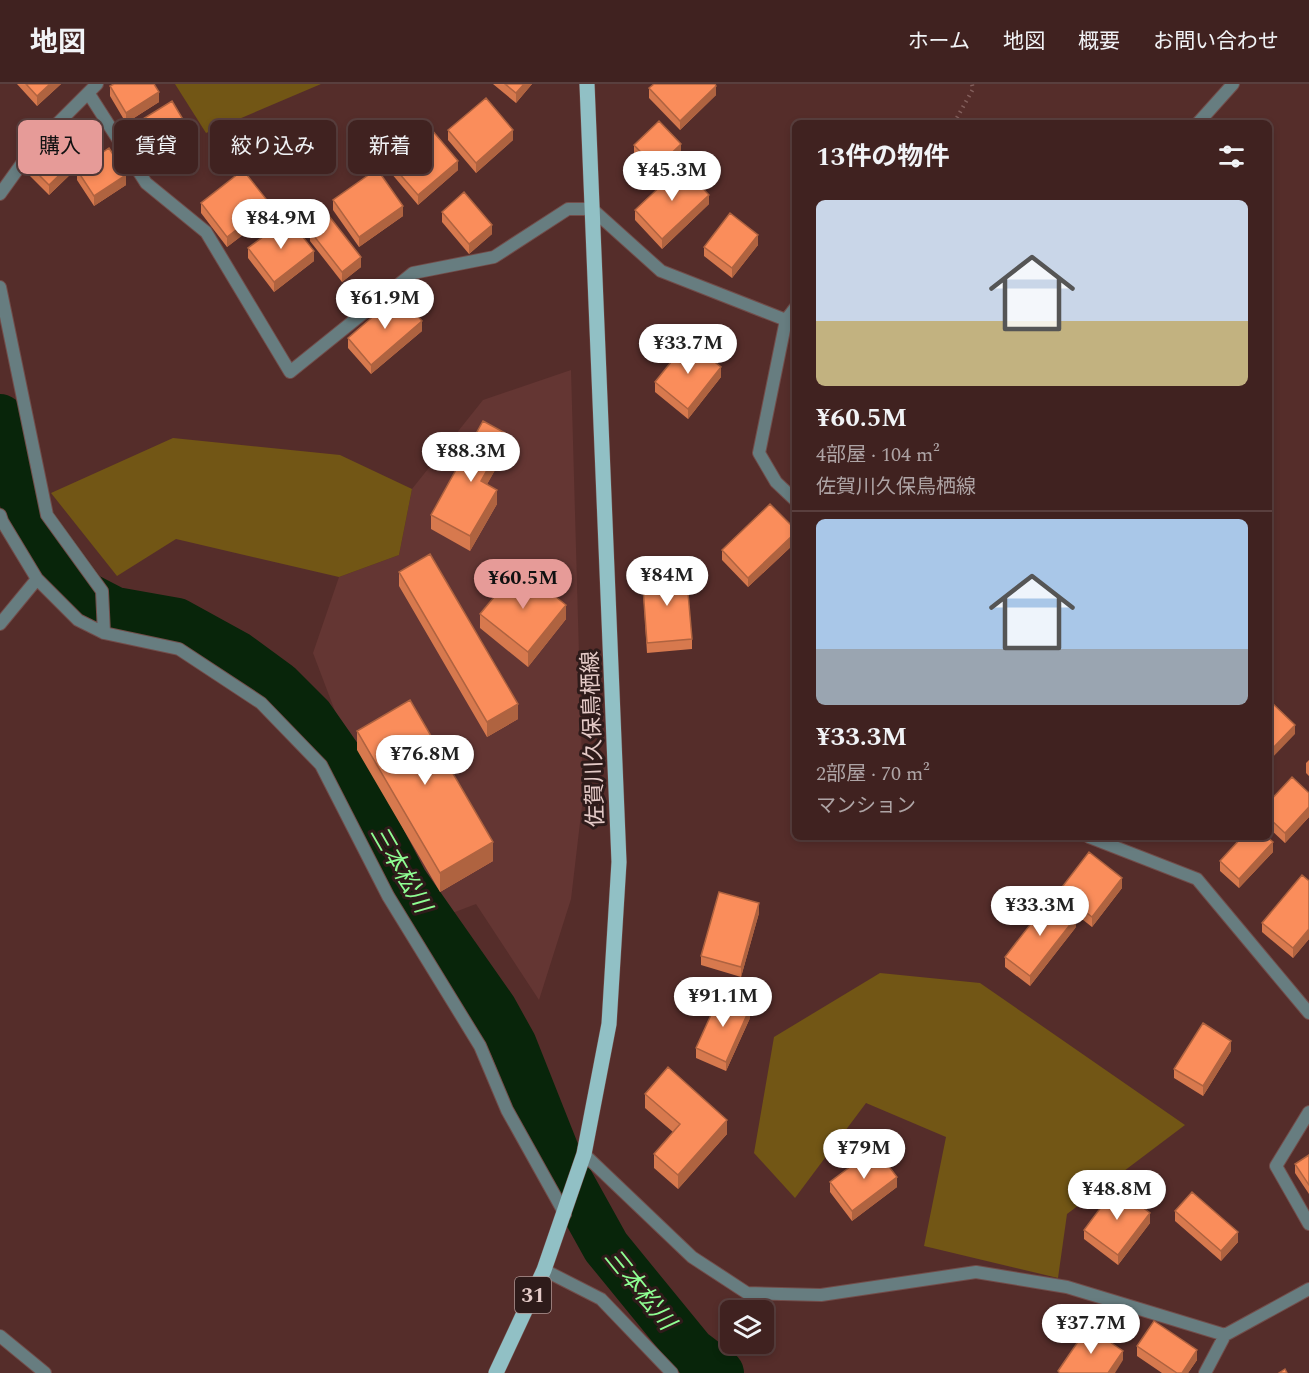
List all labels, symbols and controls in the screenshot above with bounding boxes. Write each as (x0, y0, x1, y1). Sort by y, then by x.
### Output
text: 地図 (30, 21, 86, 64)
text: ホーム (908, 26, 970, 58)
text: 地図 (1003, 26, 1045, 58)
text: 概要 (1078, 26, 1120, 58)
text: お問い合わせ (1153, 26, 1279, 58)
chip: 購入 (18, 120, 102, 174)
chip: 賃貸 (114, 120, 198, 174)
chip: 絞り込み (210, 120, 336, 174)
chip: 新着 (348, 120, 432, 174)
text: 13件の物件 (816, 137, 949, 177)
icon: filters (1215, 140, 1248, 173)
pin: ¥45.3M (623, 151, 721, 202)
text: ¥45.3M (637, 155, 707, 185)
pin: ¥84.9M (232, 199, 330, 250)
text: ¥84.9M (246, 203, 316, 233)
icon: home (978, 239, 1086, 347)
pin: ¥61.9M (336, 279, 434, 330)
text: ¥61.9M (350, 283, 420, 313)
pin: ¥33.7M (639, 324, 737, 375)
text: ¥33.7M (653, 328, 723, 358)
text: ¥60.5M (816, 398, 907, 438)
pin: ¥88.3M (422, 432, 520, 483)
text: ¥88.3M (436, 436, 506, 466)
text: 4部屋 · 104 m² (816, 440, 940, 470)
text: 佐賀川久保鳥栖線 (816, 472, 976, 502)
pin: ¥84M (631, 556, 703, 607)
icon: home (978, 558, 1086, 666)
pin: ¥60.5M (474, 559, 572, 610)
text: ¥84M (640, 560, 694, 590)
text: ¥60.5M (488, 563, 558, 593)
street label: 佐賀川久保鳥栖線 (574, 650, 613, 827)
text: ¥33.3M (816, 717, 907, 757)
pin: ¥76.8M (376, 735, 474, 786)
text: ¥76.8M (390, 739, 460, 769)
text: 2部屋 · 70 m² (816, 759, 930, 789)
text: マンション (816, 791, 916, 821)
water label: 三本松川 (361, 819, 441, 923)
pin: ¥33.3M (991, 886, 1089, 937)
text: ¥33.3M (1005, 890, 1075, 920)
pin: ¥91.1M (674, 977, 772, 1028)
text: ¥91.1M (688, 981, 758, 1011)
pin: ¥79M (828, 1129, 900, 1180)
text: ¥79M (837, 1133, 891, 1163)
pin: ¥48.8M (1068, 1170, 1166, 1221)
text: ¥48.8M (1082, 1174, 1152, 1204)
water label: 三本松川 (595, 1241, 685, 1341)
road number: 31 (515, 1277, 551, 1313)
map controls (720, 1300, 774, 1354)
button: layers (720, 1300, 774, 1354)
pin: ¥37.7M (1042, 1304, 1140, 1355)
text: ¥37.7M (1056, 1308, 1126, 1338)

